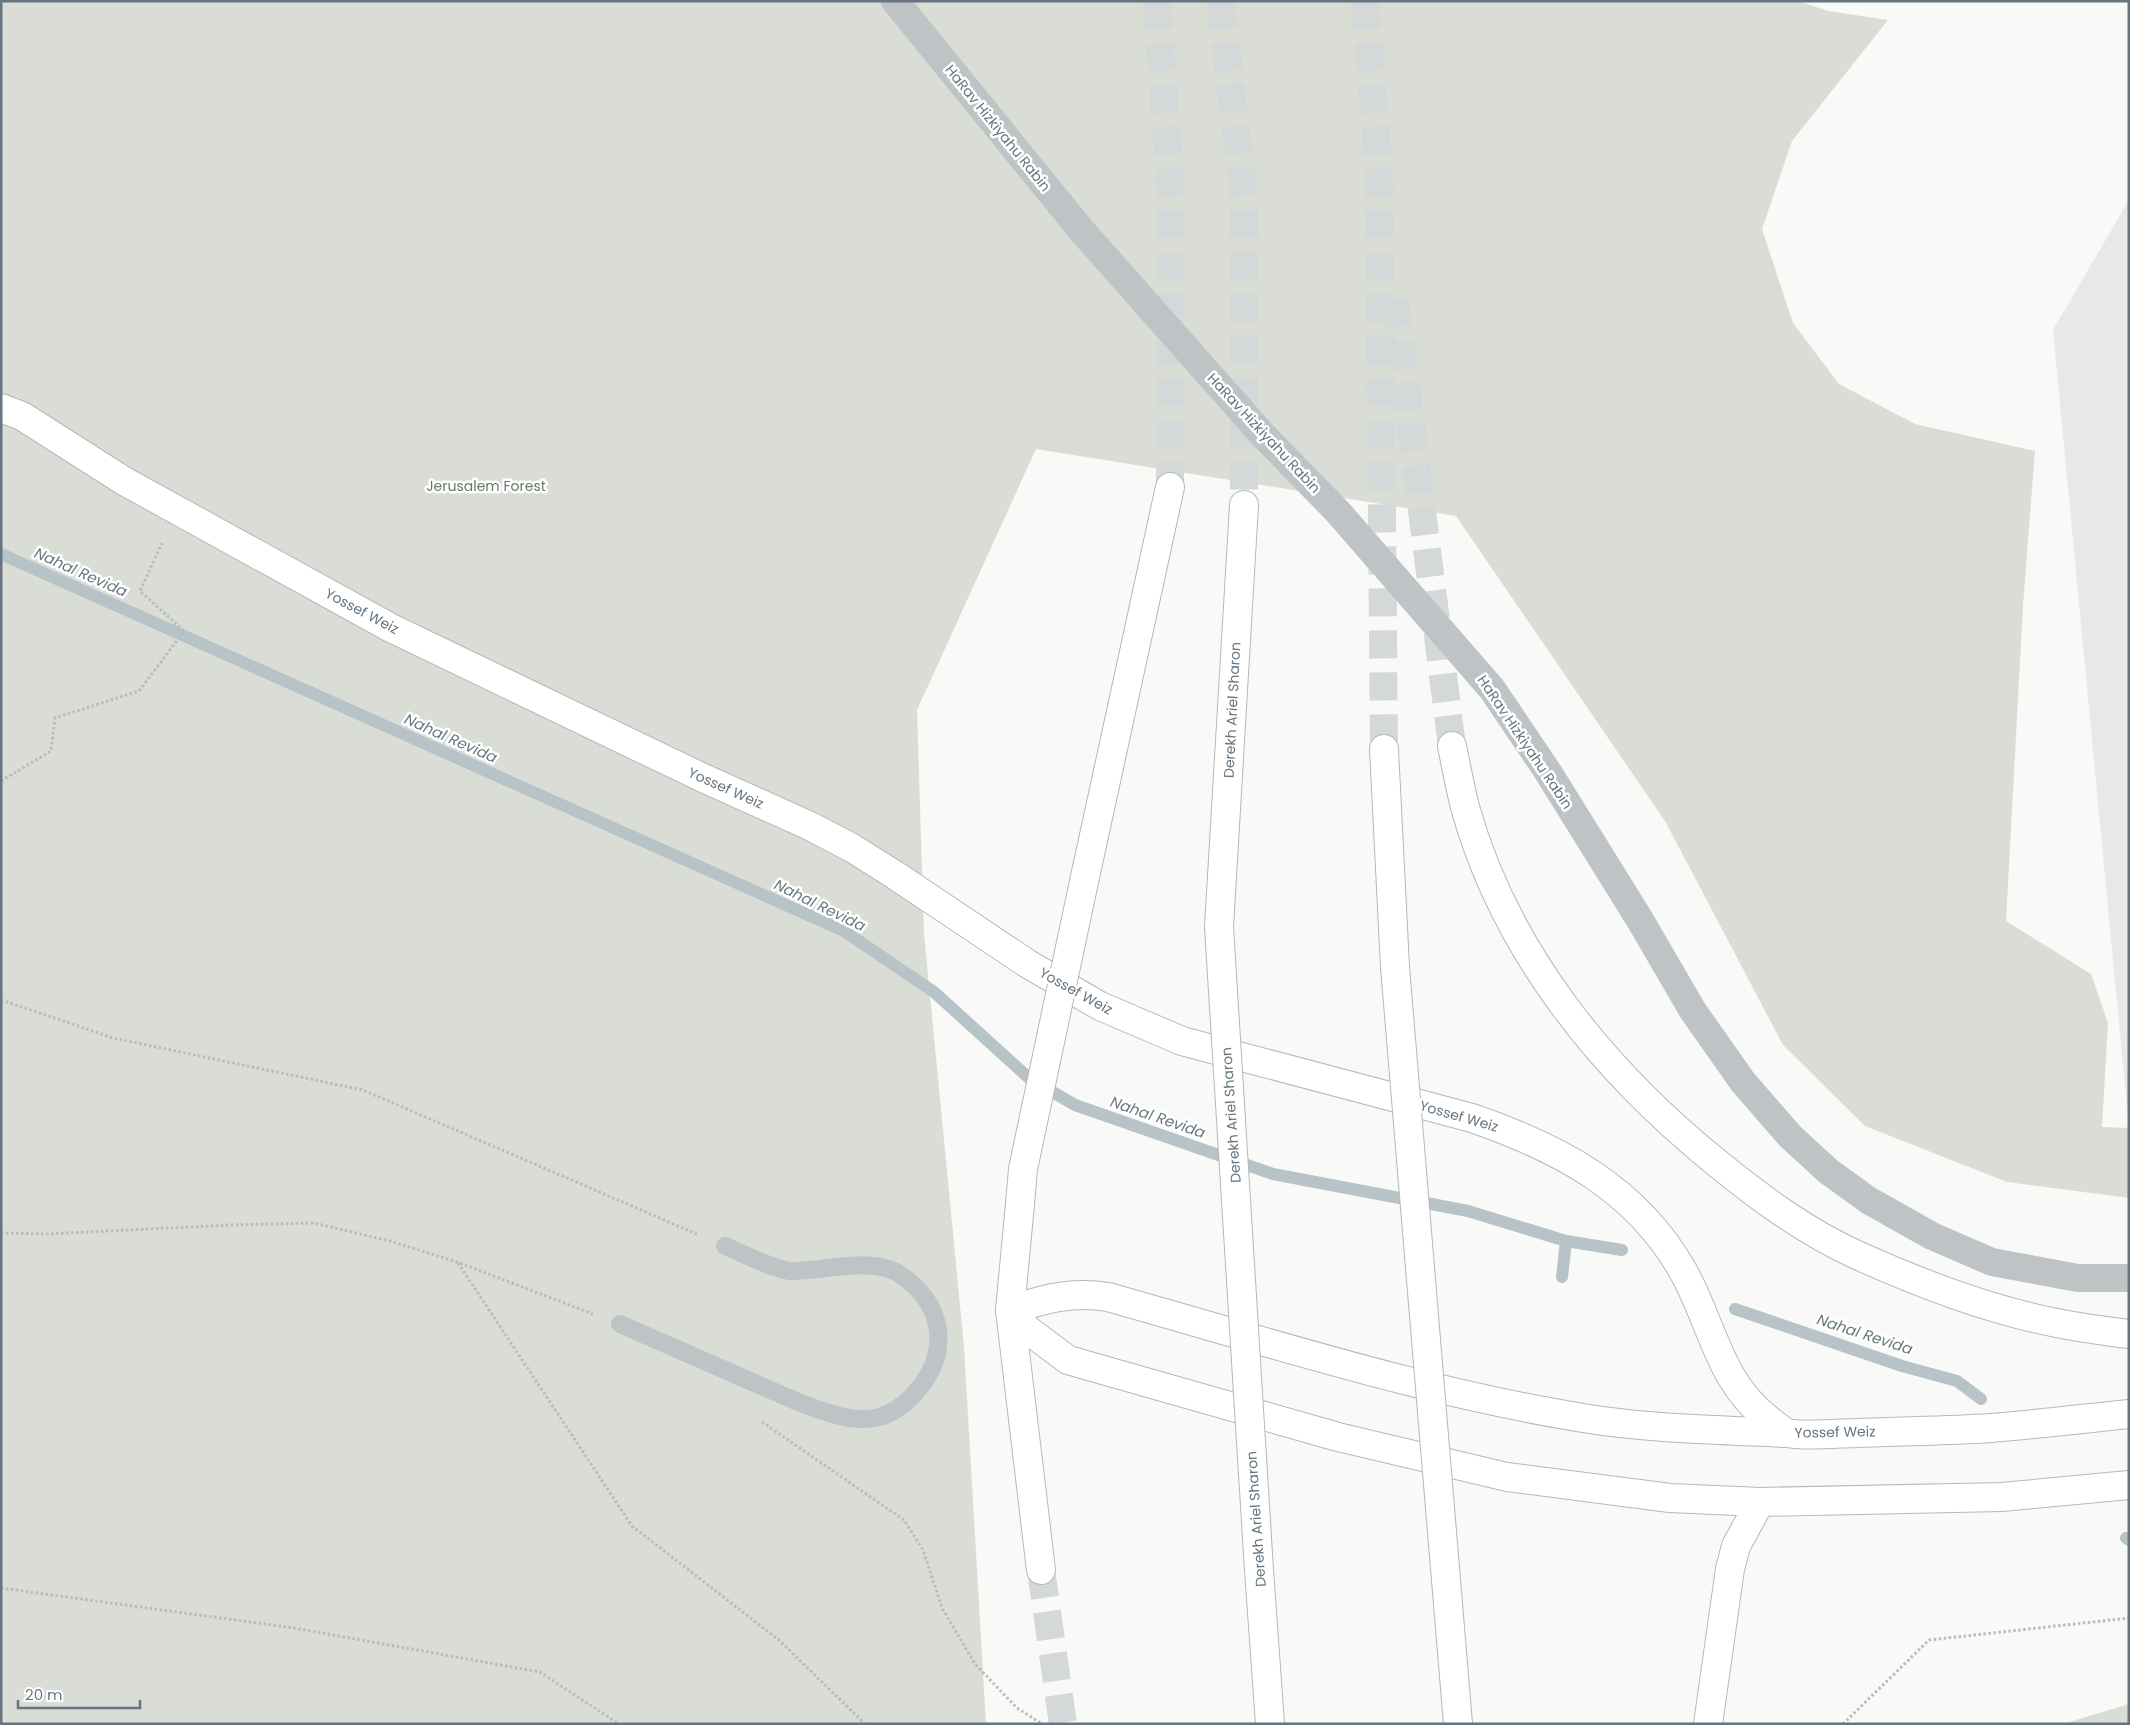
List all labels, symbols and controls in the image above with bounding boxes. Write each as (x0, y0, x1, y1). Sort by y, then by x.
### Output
street label: HaRav Hizkiyahu Rabin (941, 60, 1055, 196)
street label: HaRav Hizkiyahu Rabin (1203, 369, 1325, 497)
park label: Jerusalem Forest (426, 476, 546, 496)
water label: Nahal Revida (31, 542, 131, 602)
street label: Yossef Weiz (322, 583, 402, 639)
street label: Derekh Ariel Sharon (1218, 641, 1246, 779)
street label: HaRav Hizkiyahu Rabin (1473, 671, 1577, 813)
water label: Nahal Revida (401, 708, 501, 768)
street label: Yossef Weiz (685, 762, 767, 814)
water label: Nahal Revida (771, 874, 869, 936)
street label: Yossef Weiz (1036, 963, 1116, 1019)
street label: Derekh Ariel Sharon (1216, 1046, 1246, 1184)
water label: Nahal Revida (1108, 1091, 1208, 1143)
street label: Yossef Weiz (1417, 1095, 1501, 1137)
water label: Nahal Revida (1814, 1309, 1916, 1359)
street label: Yossef Weiz (1794, 1421, 1876, 1443)
street label: Derekh Ariel Sharon (1241, 1450, 1271, 1588)
scale bar (18, 1678, 140, 1710)
text: 20 m (25, 1684, 63, 1705)

